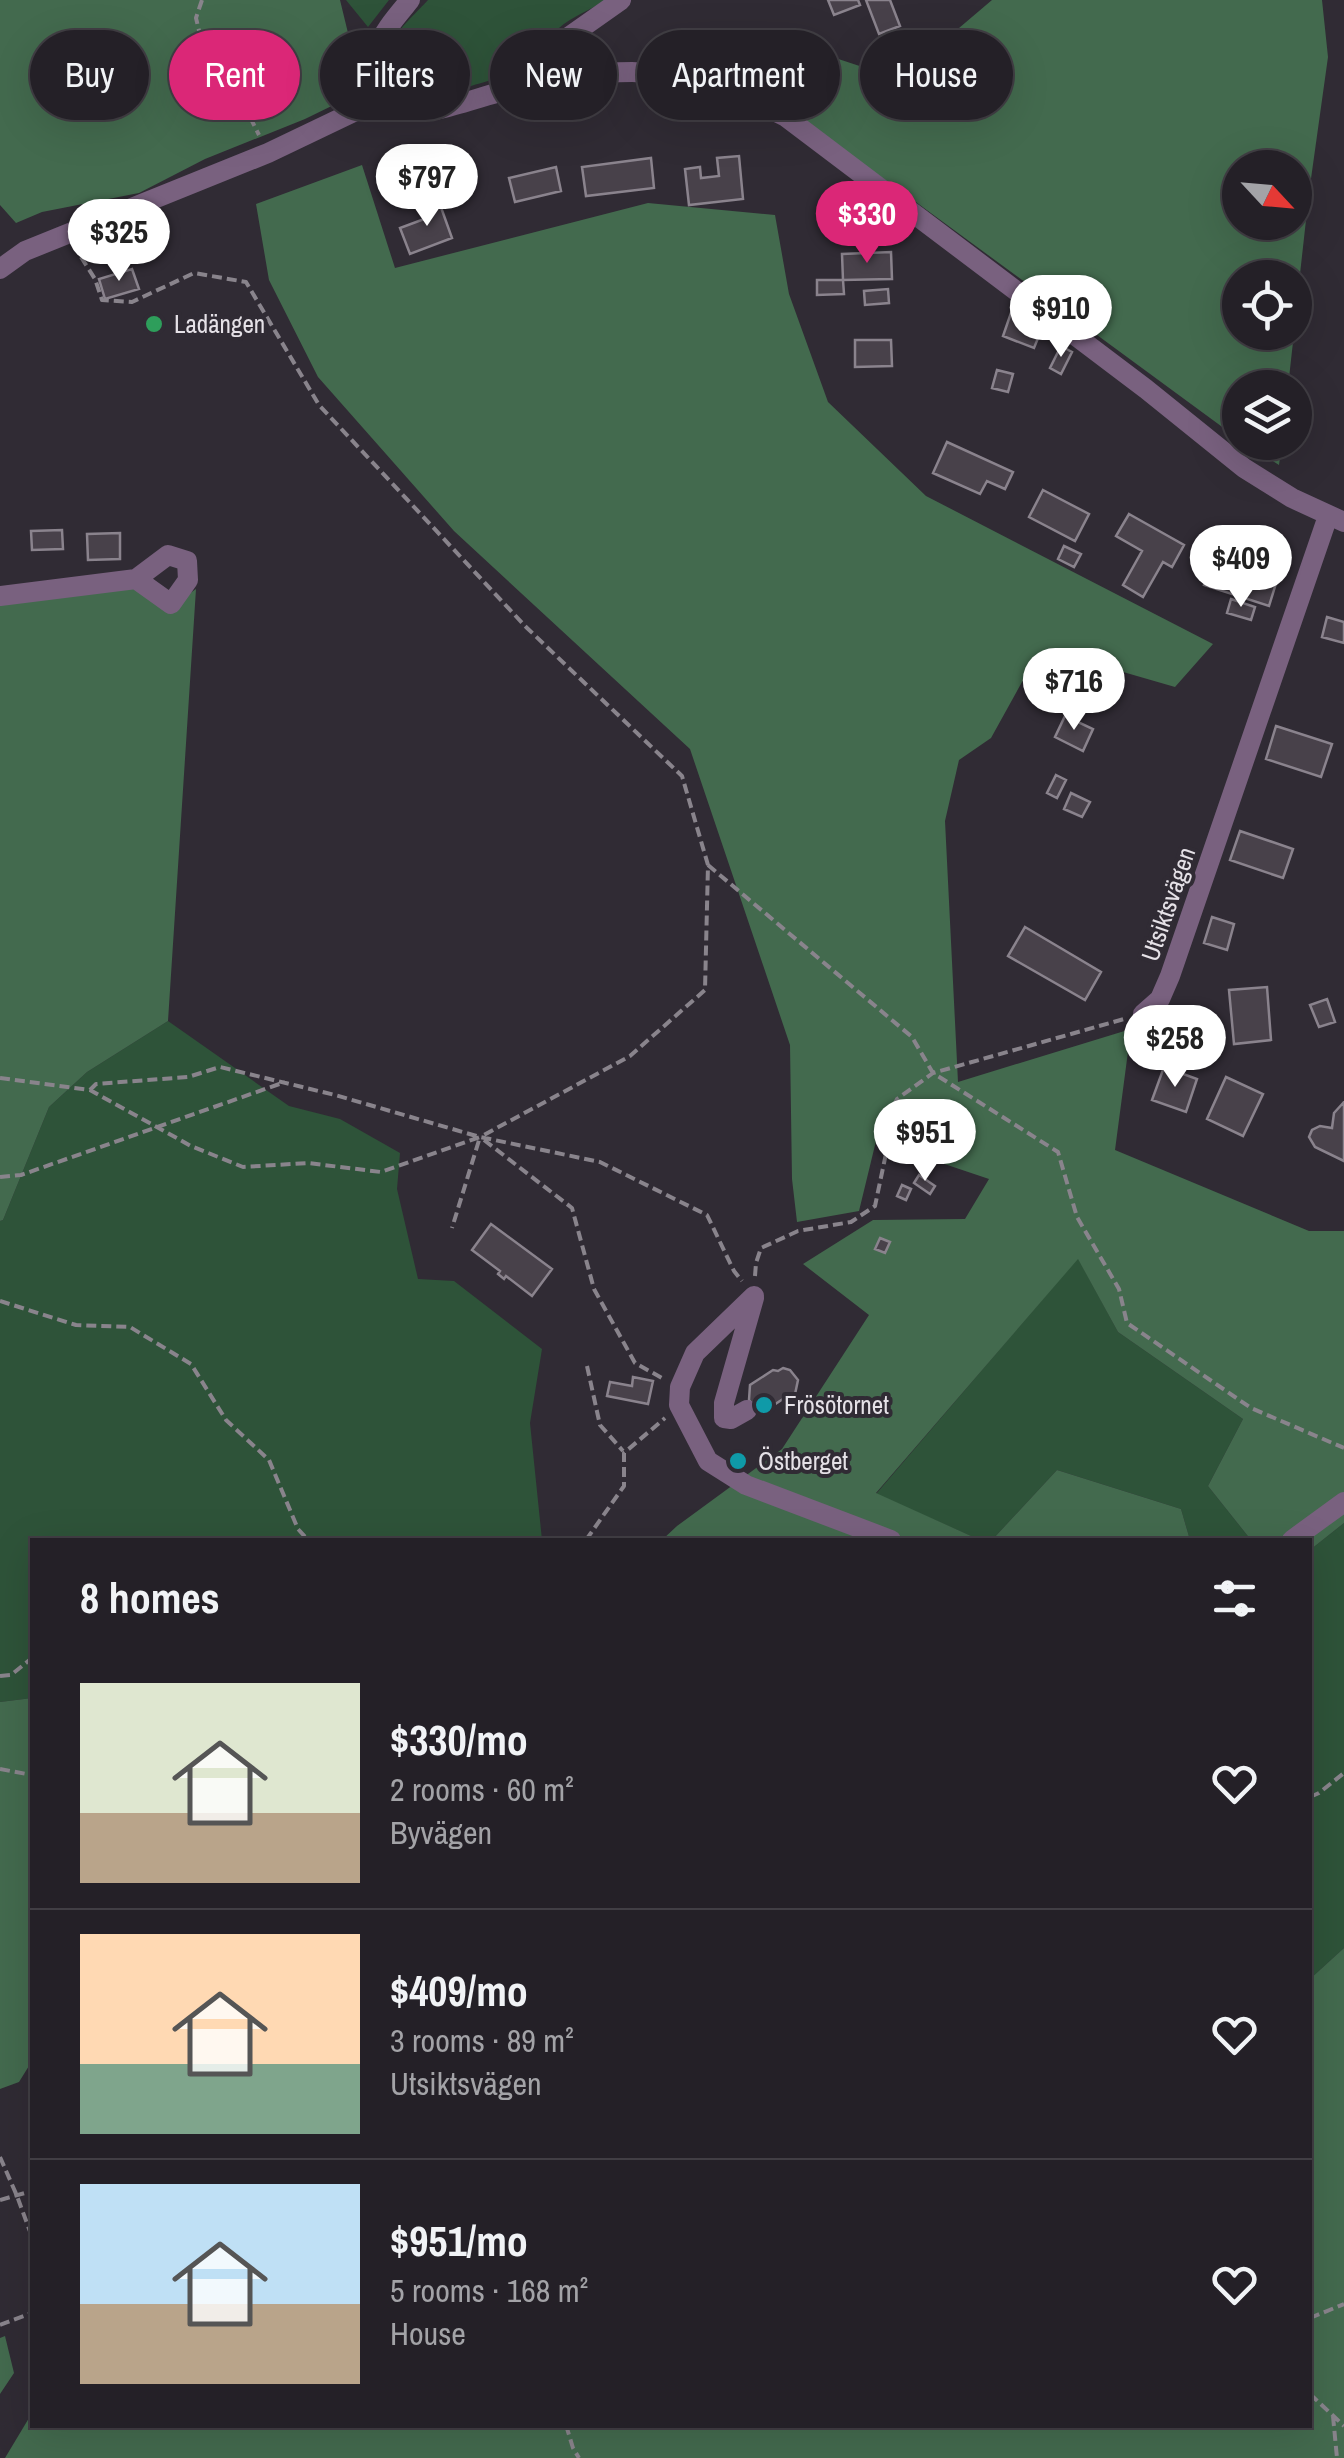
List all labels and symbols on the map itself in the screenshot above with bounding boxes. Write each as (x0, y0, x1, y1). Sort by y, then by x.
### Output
pin: $797 (368, 144, 486, 229)
north arrow (1222, 150, 1312, 240)
pin: $330 (808, 181, 926, 266)
pin: $325 (60, 199, 178, 284)
pin: $910 (1002, 275, 1120, 360)
place label: Ladängen (174, 307, 265, 341)
marker: Ladängen (143, 313, 165, 335)
pin: $409 (1182, 525, 1300, 610)
pin: $716 (1015, 648, 1133, 733)
street label: Utsiktsvägen (1133, 842, 1203, 966)
pin: $258 (1116, 1005, 1234, 1090)
pin: $951 (866, 1099, 984, 1184)
place label: Frösötornet (784, 1388, 889, 1422)
marker: Frösötornet (753, 1394, 775, 1416)
place label: Östberget (758, 1444, 848, 1478)
marker: Östberget (727, 1450, 749, 1472)

